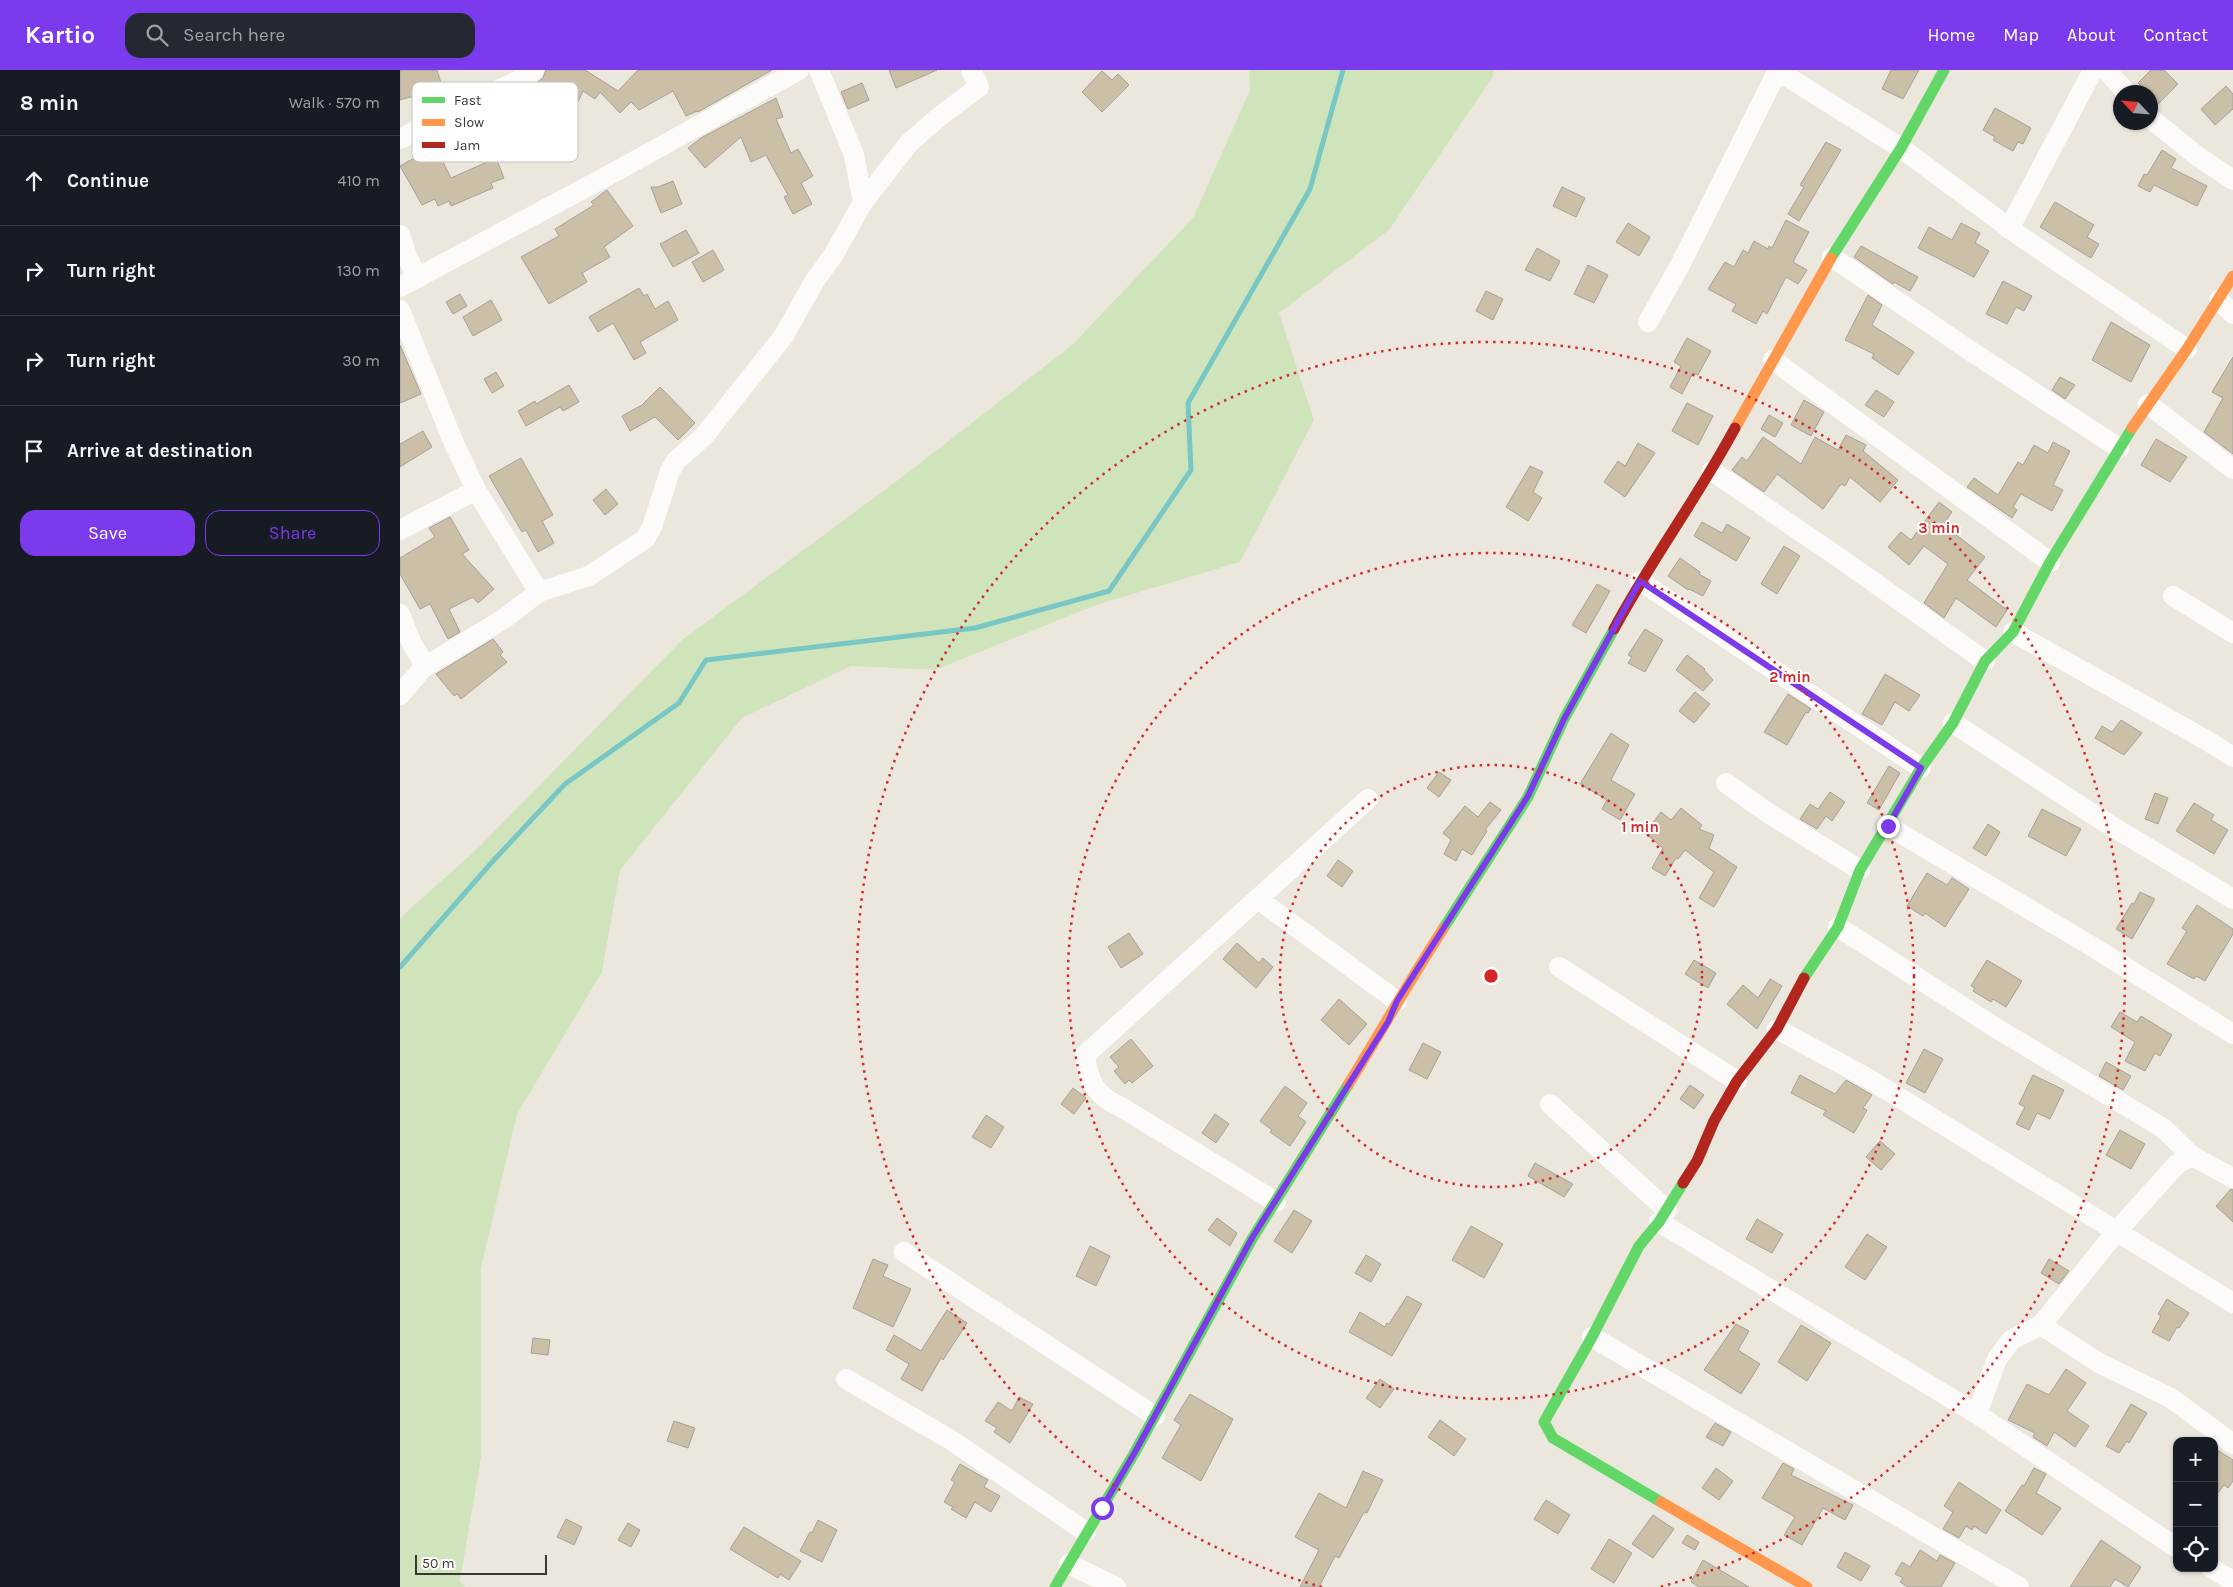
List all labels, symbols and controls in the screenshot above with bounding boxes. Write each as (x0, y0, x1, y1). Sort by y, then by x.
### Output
search box (125, 13, 475, 58)
text: Kartio (25, 21, 95, 49)
icon: search (143, 21, 171, 49)
text: Search here (183, 24, 285, 46)
text: Home (1927, 24, 1975, 46)
text: Map (2003, 24, 2039, 46)
text: About (2067, 24, 2116, 46)
text: Contact (2144, 24, 2208, 46)
legend (412, 82, 578, 162)
north arrow (2113, 85, 2158, 130)
text: 8 min (20, 91, 79, 115)
text: Fast (454, 92, 481, 109)
text: Walk · 570 m (289, 93, 380, 112)
text: Slow (454, 114, 484, 131)
text: Jam (454, 137, 480, 154)
icon: ahead (20, 167, 48, 195)
text: Continue (67, 170, 149, 192)
text: 410 m (338, 171, 380, 190)
icon: right (20, 257, 48, 285)
text: Turn right (67, 260, 156, 282)
text: 130 m (337, 261, 380, 280)
icon: right (20, 347, 48, 375)
text: Turn right (67, 350, 156, 372)
text: 30 m (342, 351, 380, 370)
icon: arrive (20, 437, 48, 465)
text: Arrive at destination (67, 440, 253, 462)
button: Save (20, 510, 195, 556)
button: Share (205, 510, 380, 556)
text: 3 min (1918, 519, 1960, 537)
text: 2 min (1769, 668, 1811, 686)
route end (1877, 815, 1900, 838)
text: 1 min (1621, 818, 1659, 836)
centre of rings (1482, 967, 1500, 985)
map controls (2173, 1437, 2218, 1572)
button: + (2173, 1437, 2218, 1482)
button: − (2173, 1482, 2218, 1527)
route start (1091, 1497, 1114, 1520)
button: locate (2173, 1527, 2218, 1572)
scale bar (415, 1552, 548, 1575)
text: 50 m (422, 1555, 455, 1572)

